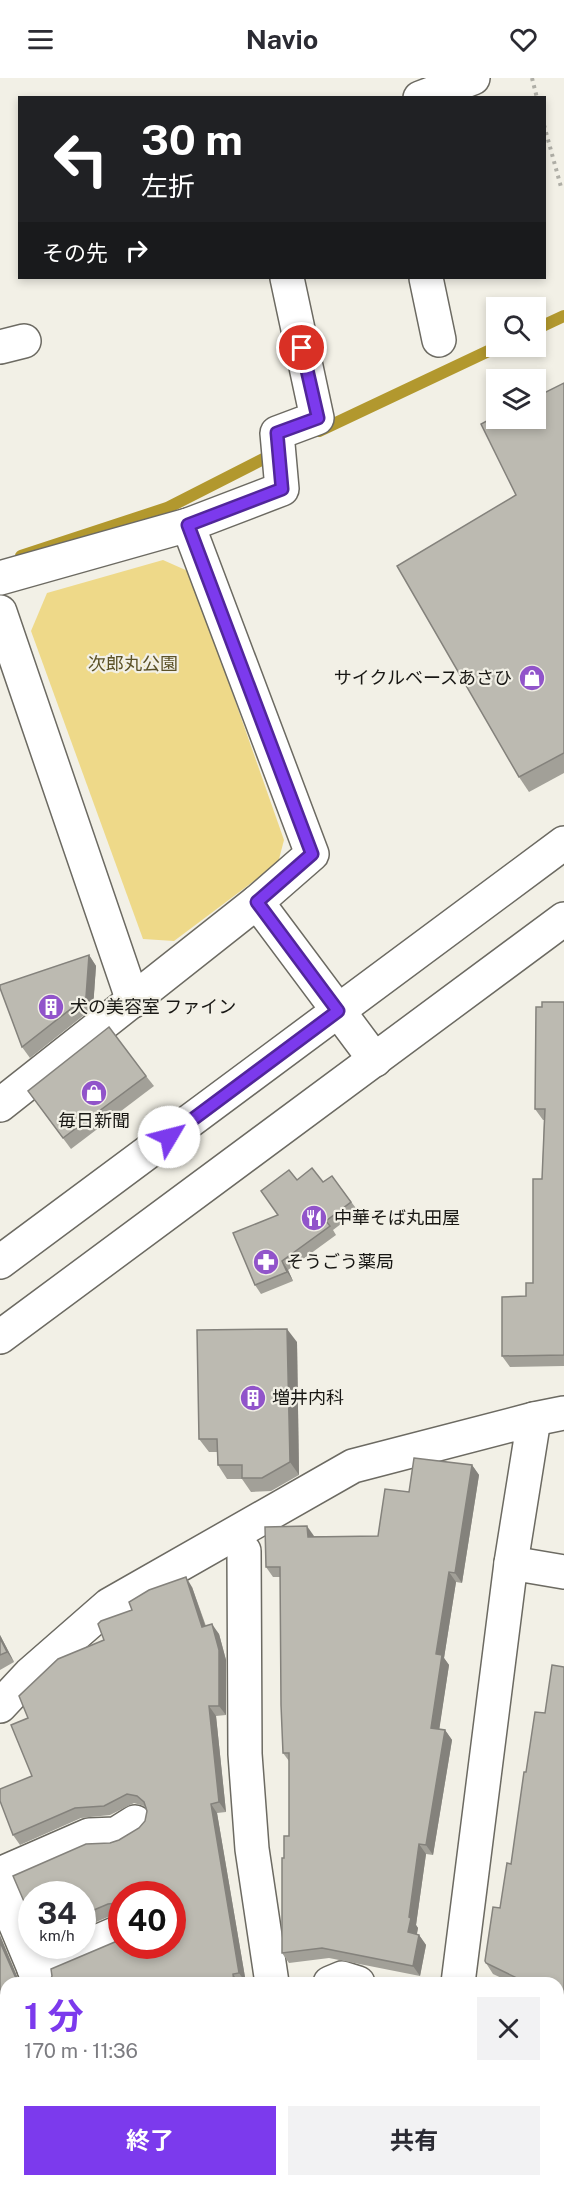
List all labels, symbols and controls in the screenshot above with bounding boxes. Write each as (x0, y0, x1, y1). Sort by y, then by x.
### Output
icon: menu (24, 23, 57, 56)
text: Navio (246, 23, 318, 55)
icon: heart (507, 23, 540, 56)
text: 30 m (141, 115, 243, 164)
icon: left (42, 120, 120, 198)
text: 左折 (141, 170, 195, 202)
icon: right (120, 234, 153, 267)
text: その先 (42, 240, 108, 266)
map controls (486, 297, 546, 429)
button: search (486, 297, 546, 357)
pin (276, 322, 327, 373)
icon: arrive (285, 331, 318, 364)
button: layers (486, 369, 546, 429)
park label: 次郎丸公園 (88, 653, 178, 674)
shop icon: サイクルベースあさひ (517, 663, 547, 693)
place label: サイクルベースあさひ (334, 667, 512, 688)
building icon: 犬の美容室 ファイン (36, 992, 66, 1022)
place label: 犬の美容室 ファイン (70, 996, 236, 1017)
shop icon: 毎日新聞 (79, 1078, 109, 1108)
position arrow (137, 1105, 201, 1169)
place label: 毎日新聞 (58, 1110, 130, 1131)
restaurant icon: 中華そば丸田屋 (299, 1203, 329, 1233)
place label: 中華そば丸田屋 (334, 1207, 460, 1228)
pharmacy icon: そうごう薬局 (251, 1247, 281, 1277)
place label: そうごう薬局 (286, 1251, 394, 1272)
building icon: 増井内科 (238, 1383, 268, 1413)
place label: 増井内科 (272, 1387, 344, 1408)
speed limit sign: 40 (108, 1881, 186, 1959)
text: 34 (37, 1895, 77, 1931)
text: km/h (39, 1927, 75, 1944)
text: 1 分 (24, 1995, 84, 2037)
button: close (477, 1997, 540, 2060)
text: 170 m · 11:36 (24, 2039, 138, 2063)
button: 終了 (24, 2106, 276, 2175)
button: 共有 (288, 2106, 540, 2175)

